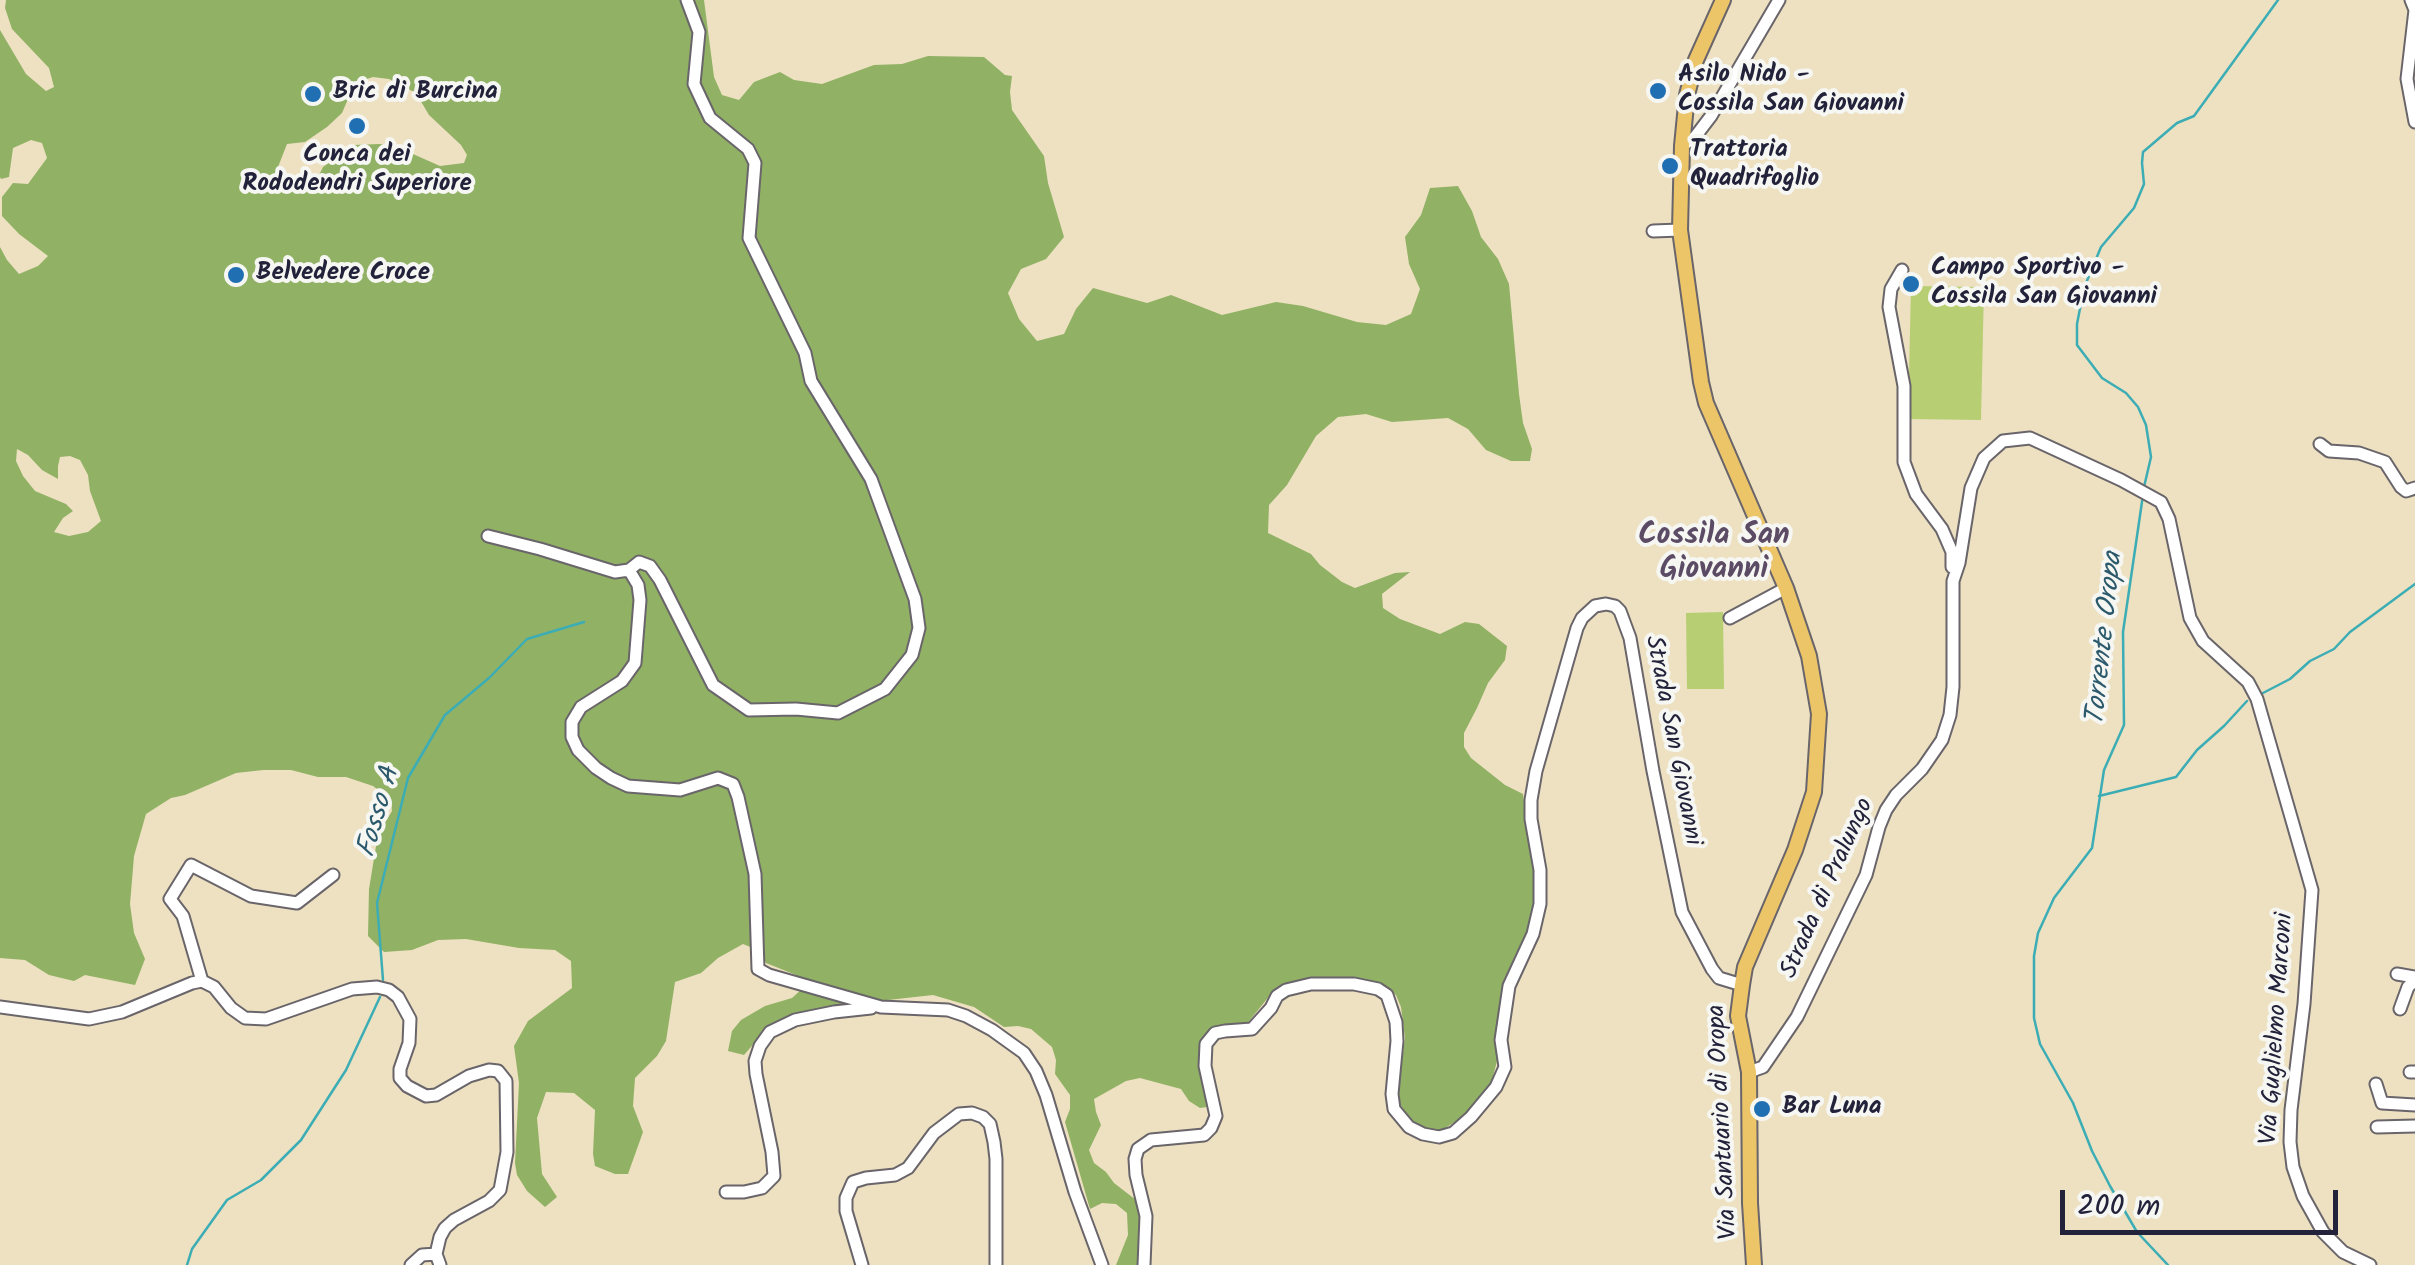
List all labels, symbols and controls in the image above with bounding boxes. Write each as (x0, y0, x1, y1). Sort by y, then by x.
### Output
place label: Asilo Nido - Cossila San Giovanni (1678, 62, 1904, 121)
place label: Bric di Burcina (333, 79, 498, 109)
marker: Asilo Nido - Cossila San Giovanni (1647, 80, 1669, 102)
marker: Bric di Burcina (302, 83, 324, 105)
marker: Conca dei Rododendri Superiore (346, 115, 368, 137)
place label: Trattoria Quadrifoglio (1690, 137, 1819, 196)
place label: Conca dei Rododendri Superiore (242, 142, 472, 201)
marker: Trattoria Quadrifoglio (1659, 155, 1681, 177)
place label: Campo Sportivo - Cossila San Giovanni (1931, 255, 2157, 314)
place label: Belvedere Croce (256, 260, 430, 290)
marker: Belvedere Croce (225, 264, 247, 286)
marker: Campo Sportivo - Cossila San Giovanni (1900, 273, 1922, 295)
district label: Cossila San Giovanni (1638, 520, 1790, 590)
water label: Torrente Oropa (2081, 551, 2133, 727)
street label: Strada San Giovanni (1636, 634, 1706, 848)
water label: Fosso A (352, 764, 410, 862)
street label: Strada di Pralungo (1776, 794, 1882, 984)
street label: Via Guglielmo Marconi (2256, 912, 2302, 1146)
street label: Via Santuario di Oropa (1704, 1004, 1746, 1240)
place label: Bar Luna (1782, 1094, 1881, 1124)
marker: Bar Luna (1751, 1098, 1773, 1120)
scale bar (2065, 1170, 2342, 1232)
text: 200 m (2077, 1183, 2160, 1231)

